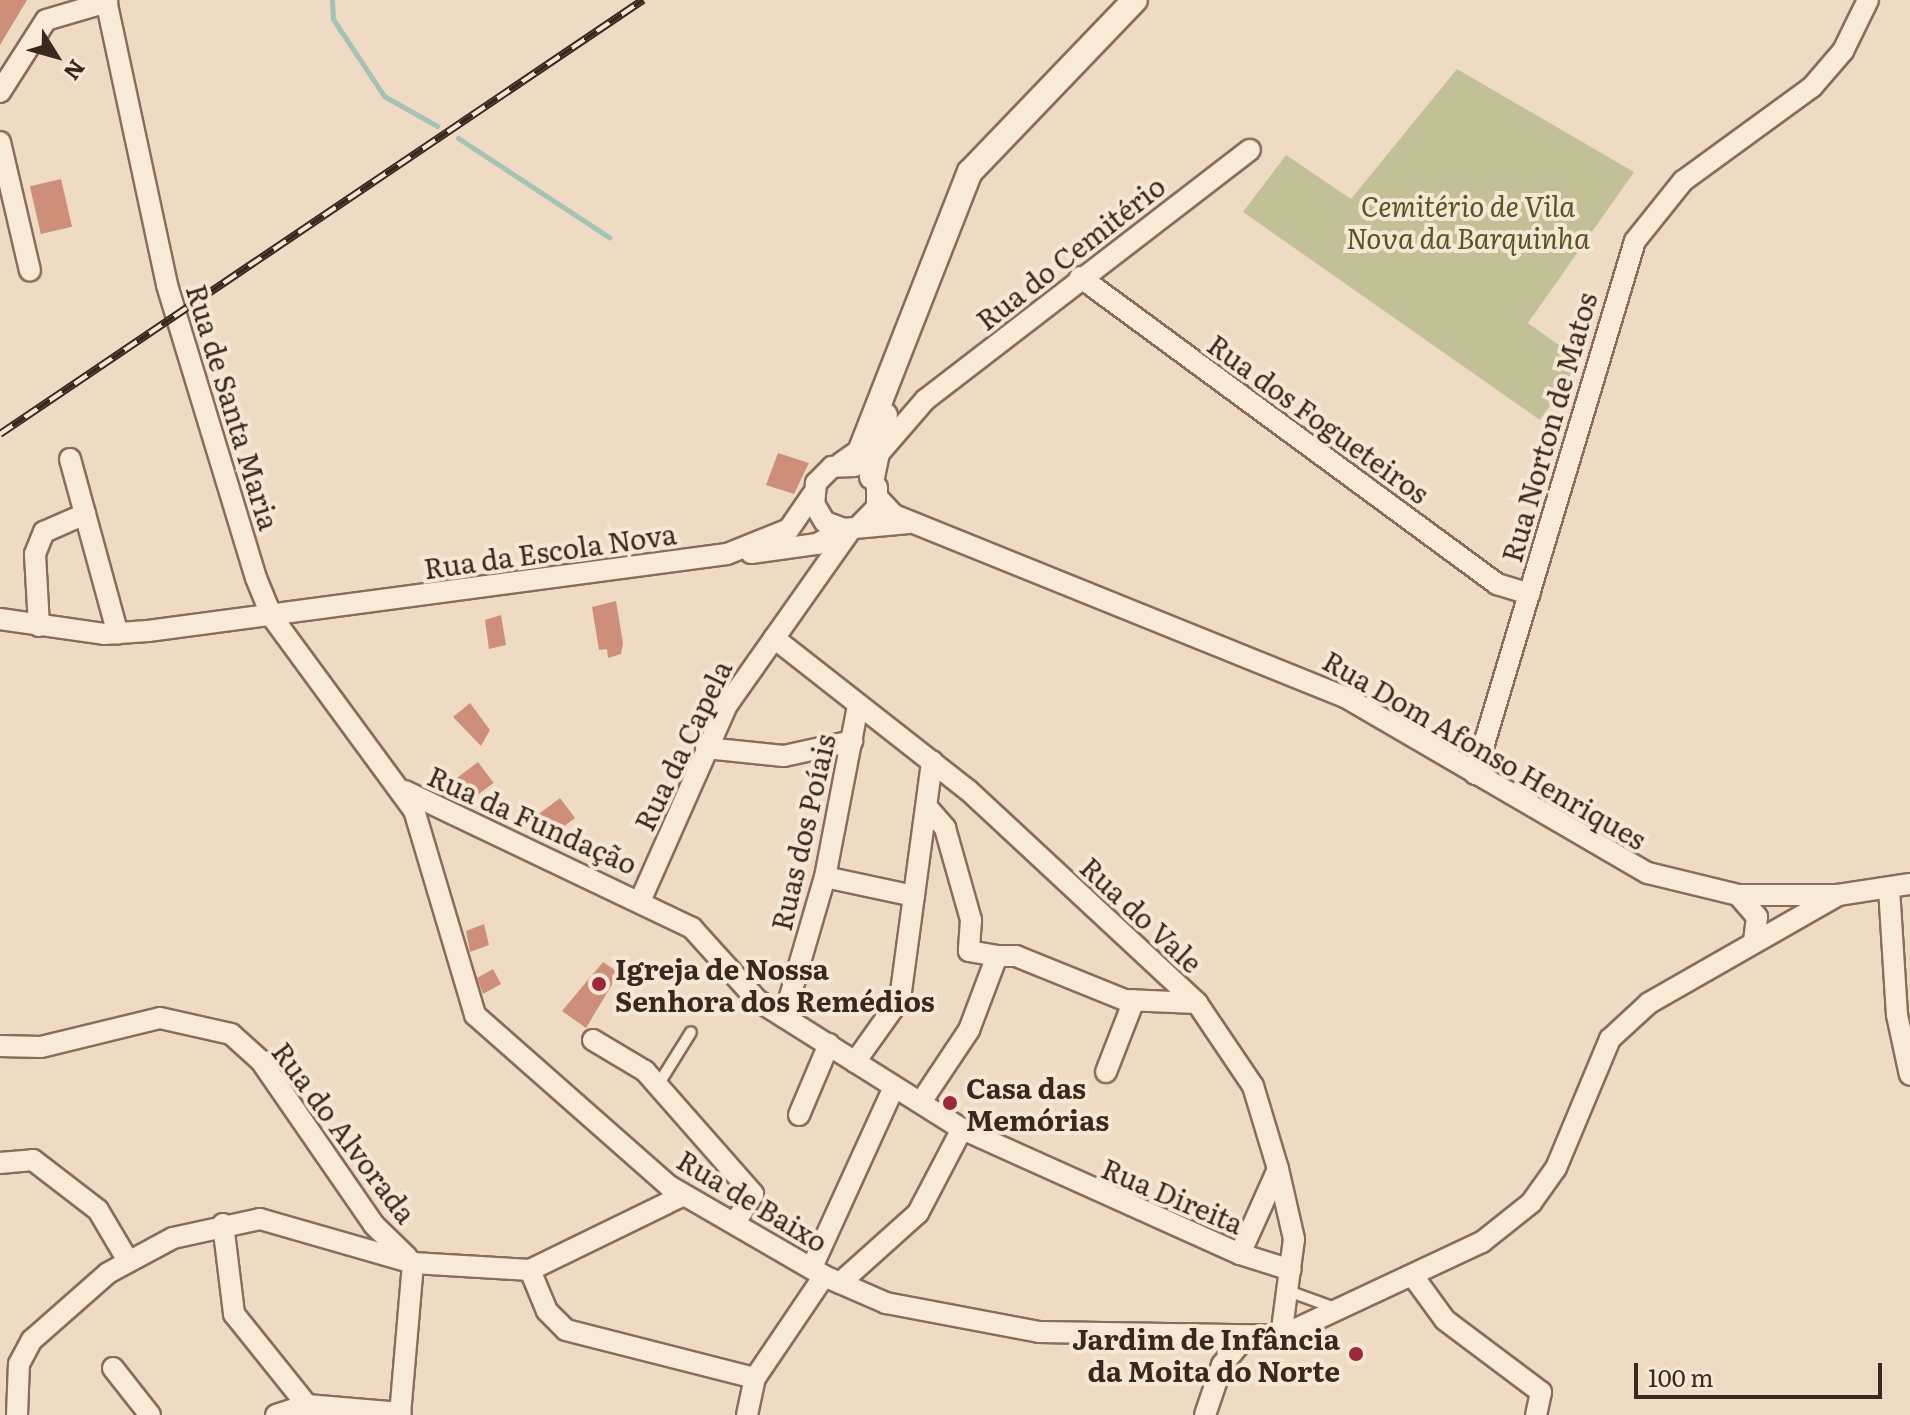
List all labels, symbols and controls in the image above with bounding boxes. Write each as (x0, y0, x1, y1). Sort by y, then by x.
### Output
north arrow (16, 16, 96, 96)
text: N (57, 53, 94, 88)
street label: Rua do Cemitério (969, 168, 1171, 336)
park label: Cemitério de Vila Nova da Barquinha (1346, 188, 1590, 254)
street label: Rua de Santa Maria (181, 280, 287, 534)
street label: Rua Norton de Matos (1493, 288, 1603, 566)
street label: Rua dos Fogueteiros (1202, 326, 1436, 510)
street label: Rua da Escola Nova (421, 516, 679, 584)
street label: Rua Dom Afonso Henriques (1318, 643, 1652, 855)
street label: Rua da Capela (626, 654, 738, 836)
street label: Ruas dos Poíais (763, 730, 841, 934)
street label: Rua da Fundação (423, 758, 643, 880)
street label: Rua do Vale (1074, 849, 1210, 979)
place label: Igreja de Nossa Senhora dos Remédios (615, 951, 935, 1017)
marker: Igreja de Nossa Senhora dos Remédios (590, 975, 608, 993)
street label: Rua do Alvorada (266, 1035, 424, 1229)
place label: Casa das Memórias (966, 1070, 1109, 1136)
marker: Casa das Memórias (941, 1094, 959, 1112)
street label: Rua de Baixo (672, 1142, 834, 1258)
street label: Rua Direita (1097, 1150, 1249, 1240)
place label: Jardim de Infância da Moita do Norte (1072, 1321, 1340, 1387)
marker: Jardim de Infância da Moita do Norte (1347, 1345, 1365, 1363)
scale bar (1638, 1347, 1886, 1397)
text: 100 m (1648, 1359, 1714, 1394)

